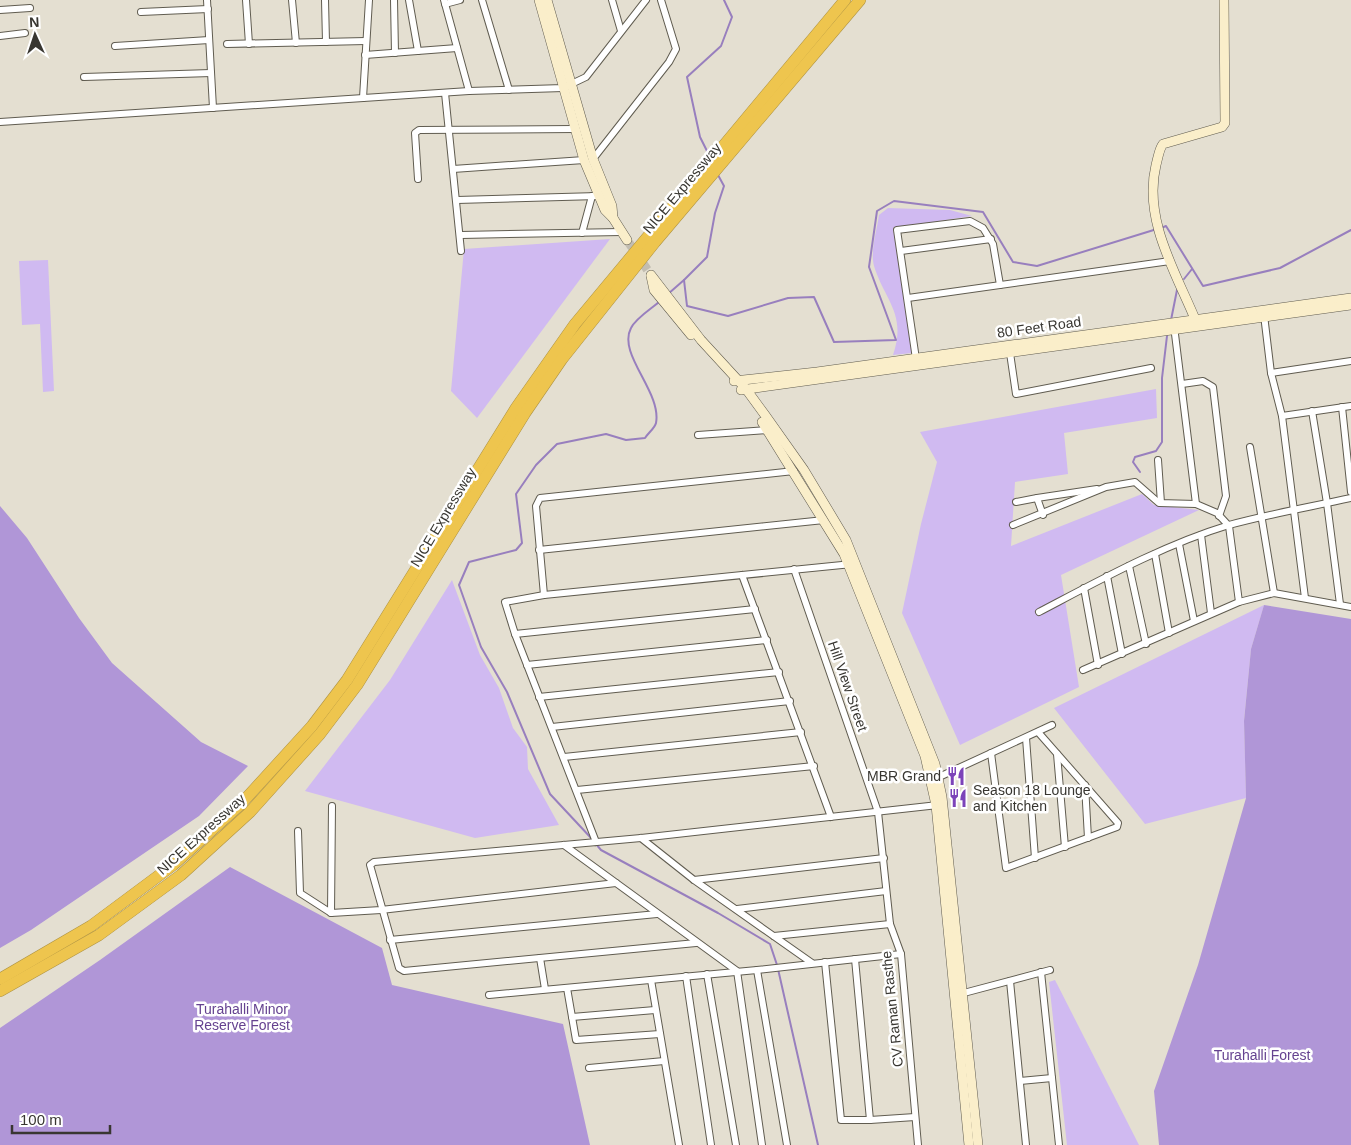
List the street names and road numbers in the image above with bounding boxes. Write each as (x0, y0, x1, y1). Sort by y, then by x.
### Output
street label: NICE Expressway (640, 140, 724, 236)
street label: 80 Feet Road (996, 313, 1082, 341)
street label: NICE Expressway (407, 465, 479, 569)
street label: Hill View Street (825, 639, 871, 733)
street label: NICE Expressway (154, 790, 248, 878)
street label: CV Raman Rasthe (878, 950, 906, 1068)

